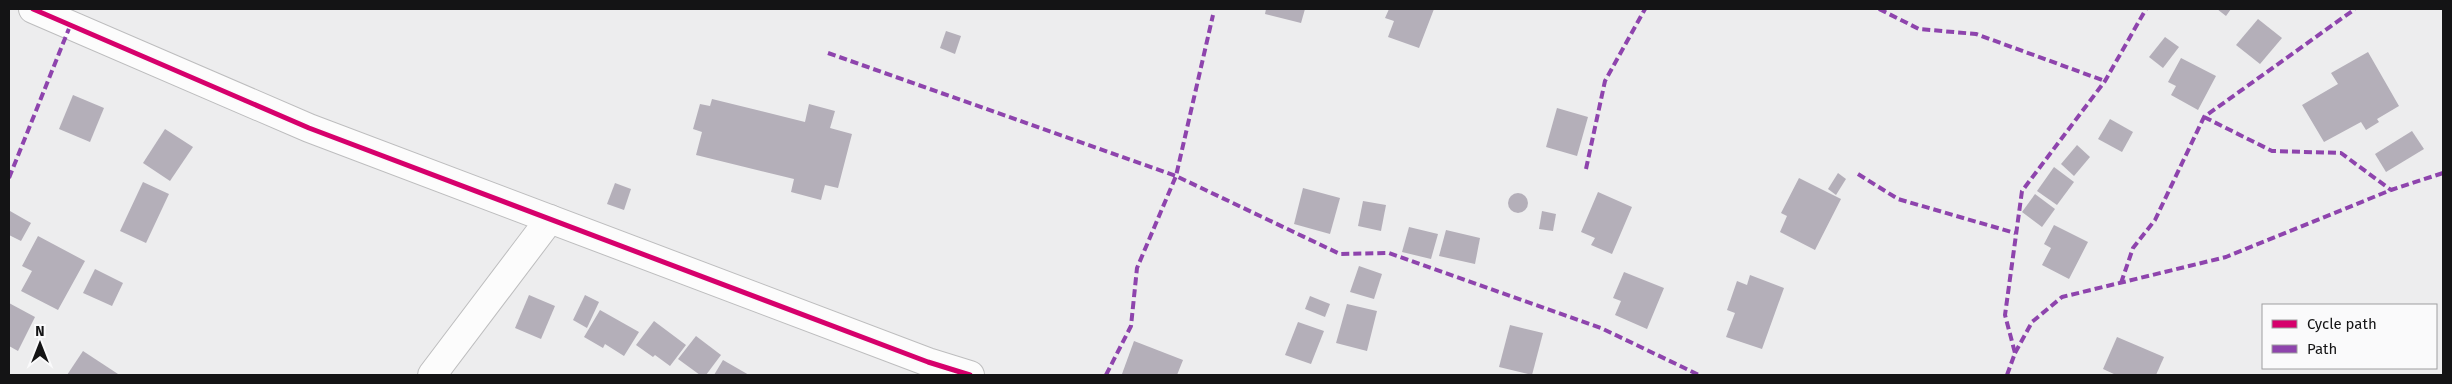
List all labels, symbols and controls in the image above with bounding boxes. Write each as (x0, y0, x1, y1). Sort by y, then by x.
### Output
legend (2262, 304, 2437, 369)
text: Cycle path (2307, 315, 2377, 333)
north arrow (15, 319, 65, 369)
text: N (35, 323, 45, 340)
text: Path (2307, 340, 2337, 358)

